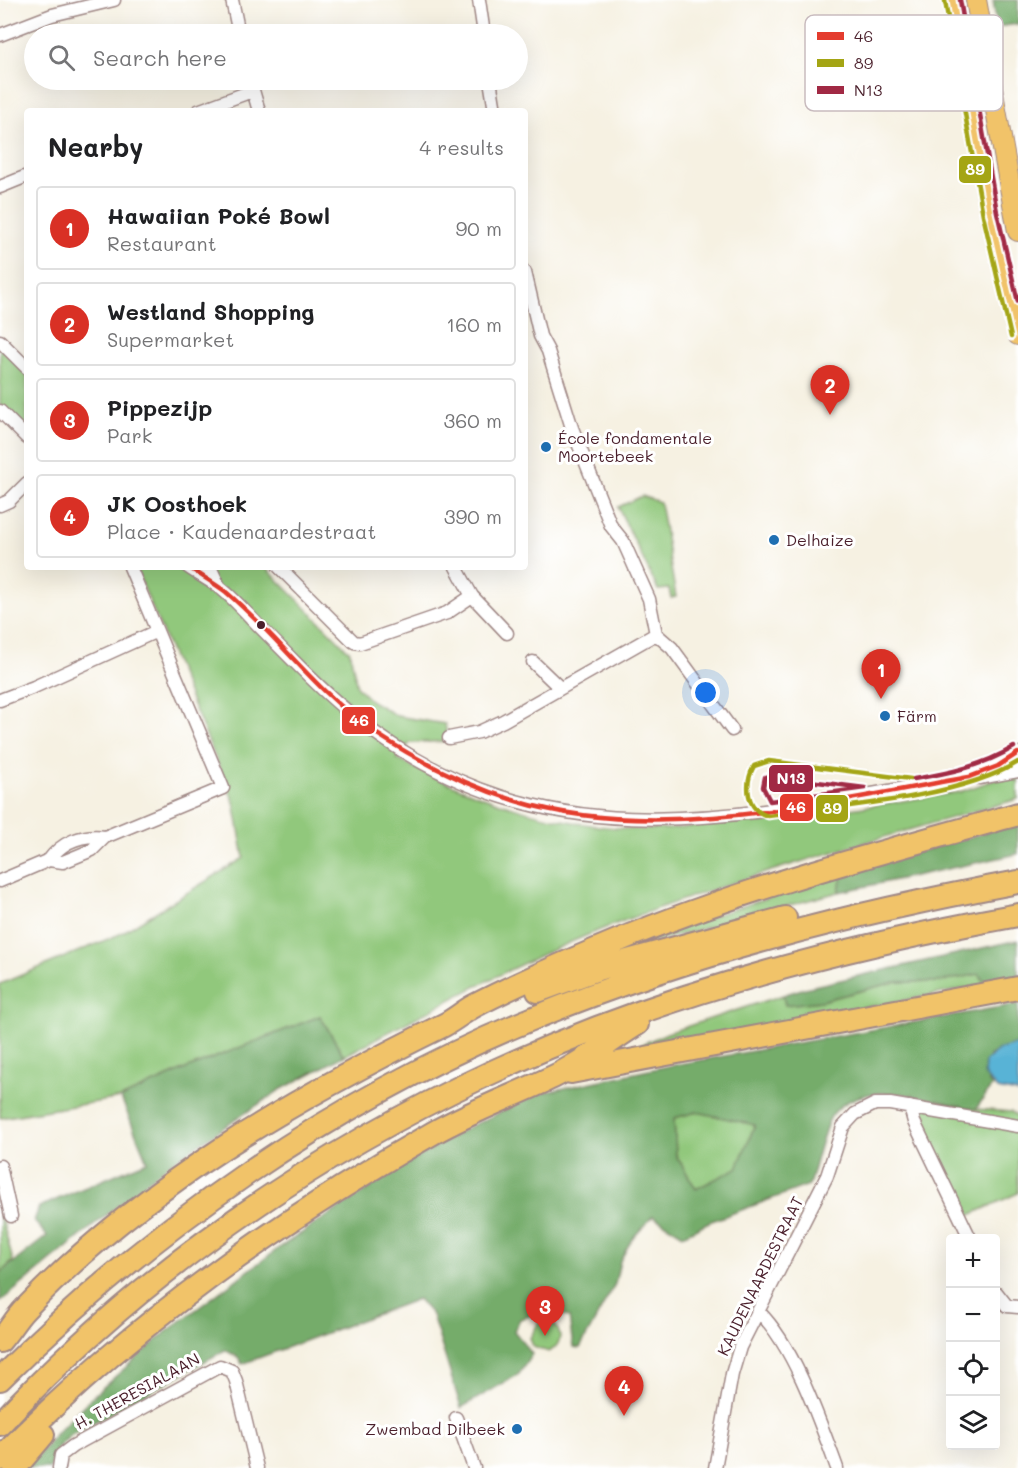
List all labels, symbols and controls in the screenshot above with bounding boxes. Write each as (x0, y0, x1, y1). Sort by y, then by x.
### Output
legend (805, 15, 1003, 111)
search box (24, 24, 528, 90)
text: 46 (854, 25, 873, 46)
icon: search (45, 41, 78, 74)
text: Search here (93, 43, 227, 72)
text: 89 (854, 52, 873, 73)
text: N13 (854, 79, 882, 100)
text: Nearby (48, 130, 143, 164)
text: 4 results (419, 134, 504, 160)
line badge: 89 (958, 155, 992, 184)
text: 89 (965, 158, 985, 179)
text: Hawaiian Poké Bowl (107, 201, 330, 230)
text: 1 (65, 215, 74, 241)
text: 90 m (456, 215, 502, 241)
text: Restaurant (107, 230, 217, 256)
text: Westland Shopping (107, 297, 314, 326)
text: 2 (64, 311, 75, 337)
text: 160 m (446, 311, 502, 337)
text: Supermarket (107, 326, 234, 352)
pin: 2 (810, 366, 850, 415)
text: Pippezijp (107, 393, 212, 422)
text: 3 (64, 407, 76, 433)
text: 360 m (444, 407, 502, 433)
text: Park (107, 422, 152, 448)
place label: École fondamentale Moortebeek (558, 427, 712, 466)
marker: École fondamentale Moortebeek (539, 440, 553, 454)
text: JK Oosthoek (107, 489, 247, 518)
text: 4 (63, 503, 76, 529)
text: 390 m (444, 503, 502, 529)
text: Place · Kaudenaardestraat (107, 518, 376, 544)
place label: Delhaize (786, 529, 854, 550)
marker: Delhaize (767, 533, 781, 547)
unlabelled marker (255, 619, 267, 631)
pin: 1 (862, 650, 900, 699)
your location (691, 678, 720, 707)
place label: Färm (897, 705, 937, 726)
line badge: 46 (341, 706, 376, 735)
text: 46 (349, 709, 369, 730)
marker: Färm (878, 709, 892, 723)
line badge: N13 (768, 764, 814, 793)
text: N13 (777, 767, 806, 788)
line badge: 46 (779, 793, 814, 822)
line badge: 89 (815, 794, 849, 823)
text: 46 (786, 796, 806, 817)
text: 89 (822, 797, 842, 818)
street label: KAUDENAARDESTRAAT (712, 1192, 807, 1359)
map controls (946, 1234, 1000, 1450)
button: + (946, 1234, 1000, 1288)
pin: 3 (526, 1286, 564, 1336)
button: − (946, 1288, 1000, 1342)
button: locate (946, 1342, 1000, 1396)
street label: H. THERESIALAAN (71, 1348, 203, 1434)
pin: 4 (604, 1366, 644, 1416)
button: layers (946, 1396, 1000, 1450)
place label: Zwembad Dilbeek (365, 1418, 505, 1439)
marker: Zwembad Dilbeek (510, 1422, 524, 1436)

